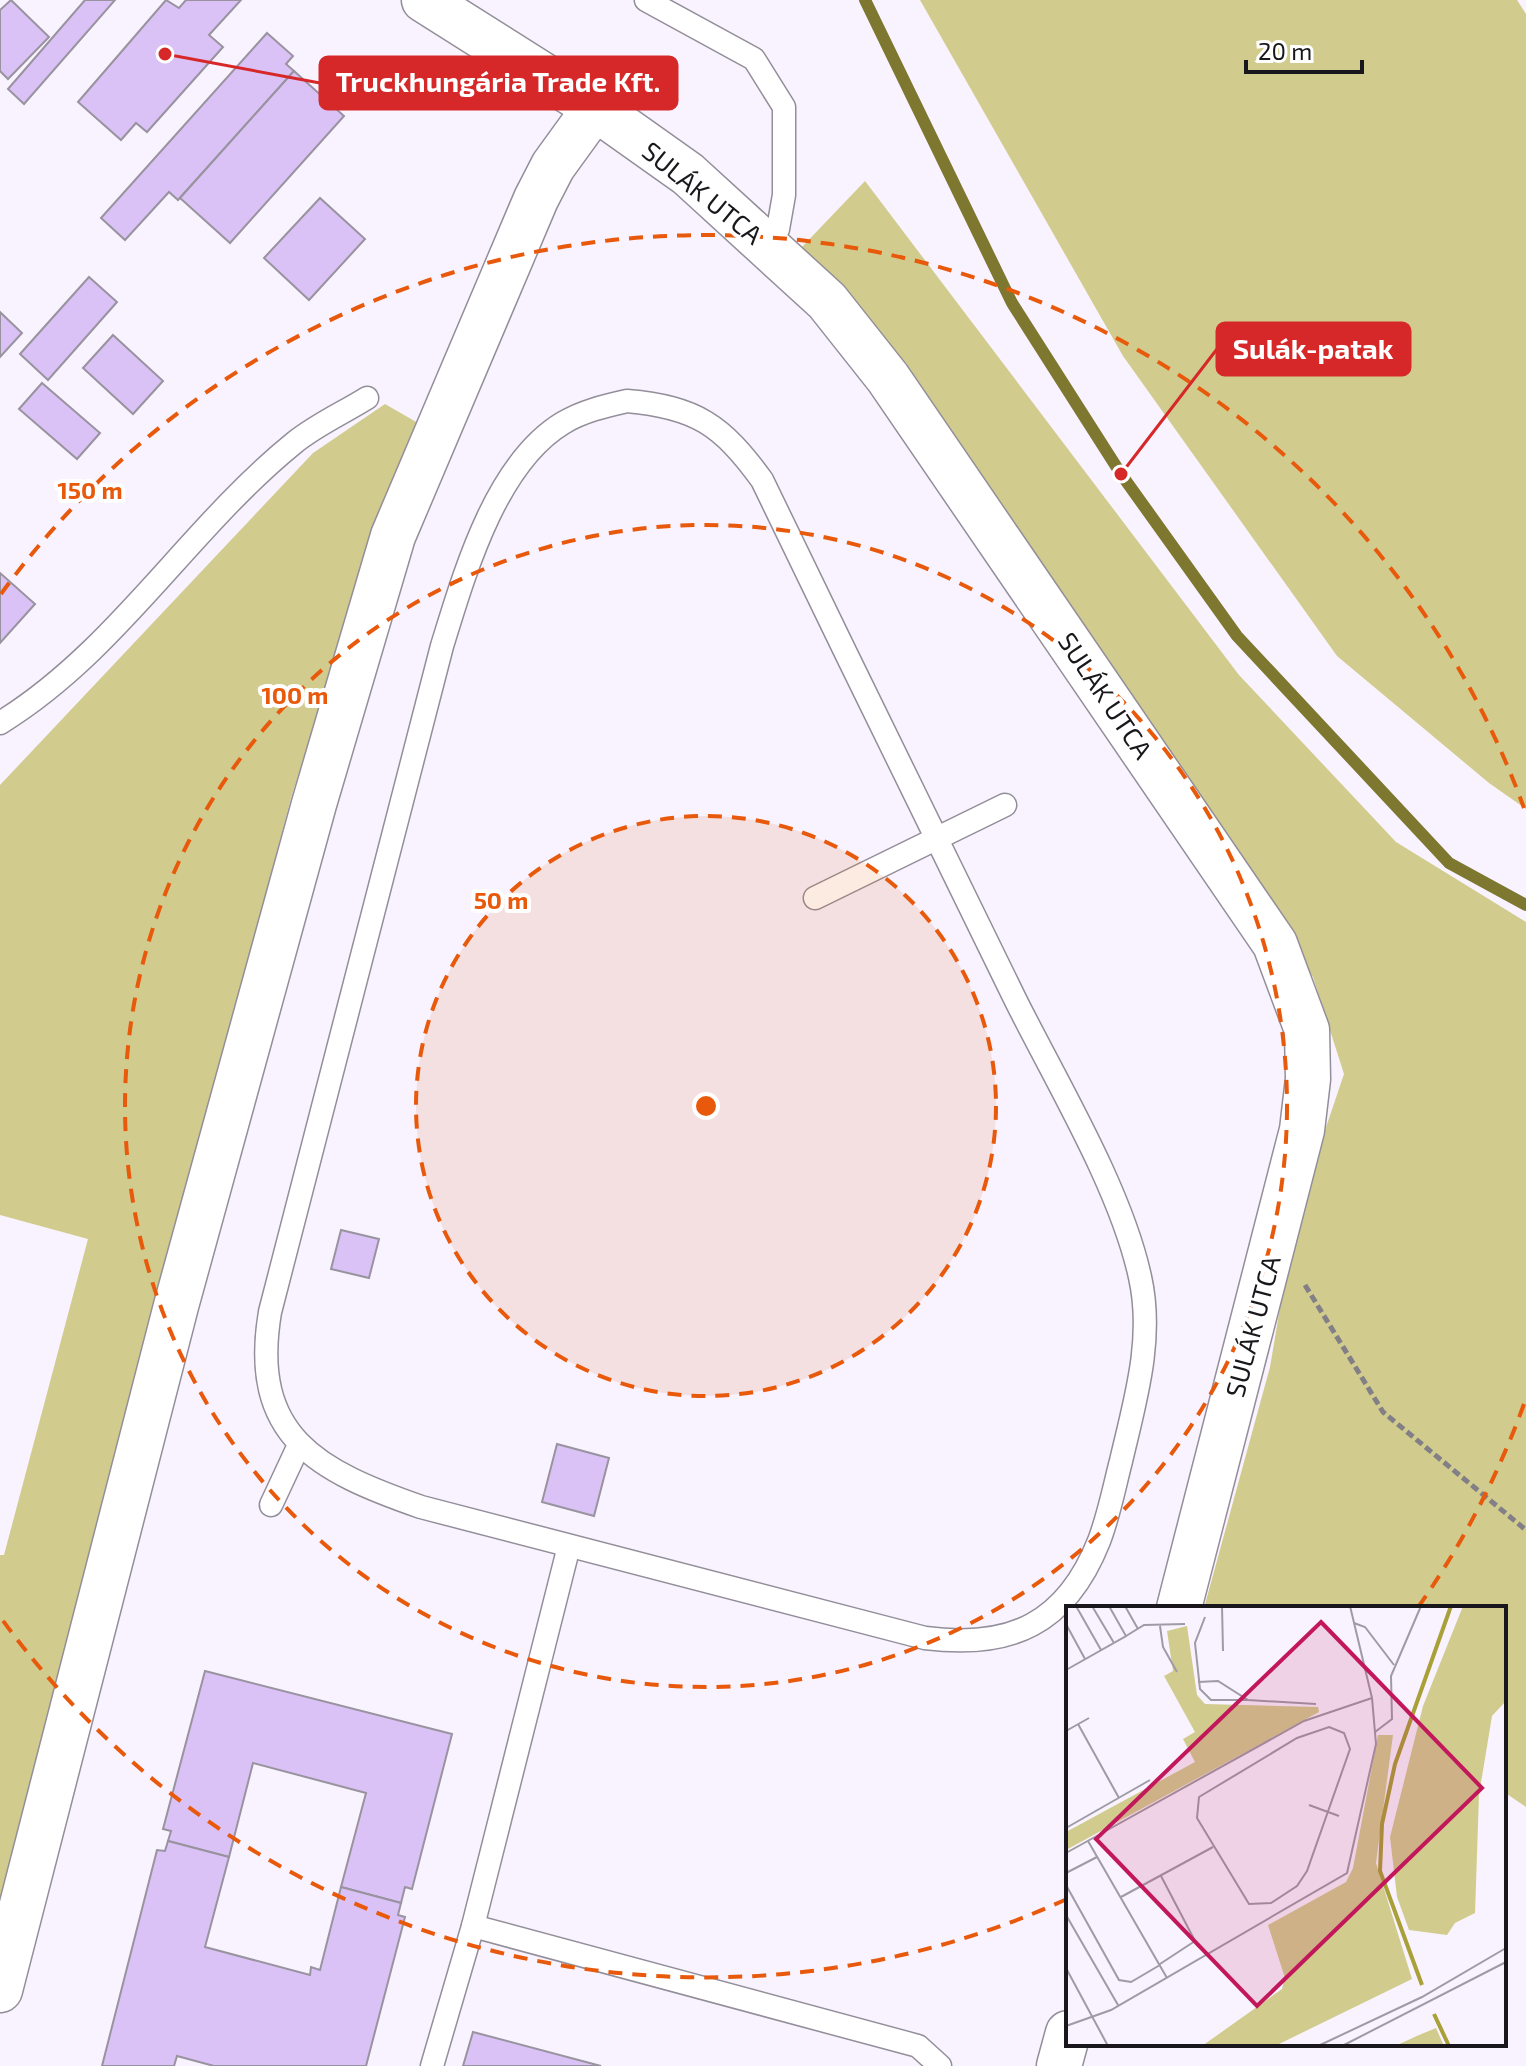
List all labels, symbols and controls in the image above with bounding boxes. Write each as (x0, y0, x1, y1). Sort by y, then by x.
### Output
scale bar (1246, 24, 1362, 74)
text: 20 m (1258, 36, 1312, 65)
callout: Truckhungária Trade Kft. (320, 57, 677, 109)
text: Truckhungária Trade Kft. (336, 64, 660, 98)
street label: SULÁK UTCA (637, 134, 769, 250)
callout: Sulák-patak (1217, 323, 1410, 375)
text: Sulák-patak (1233, 331, 1394, 365)
text: 150 m (57, 475, 123, 504)
street label: SULÁK UTCA (1052, 626, 1160, 764)
text: 100 m (262, 680, 328, 709)
text: 50 m (474, 885, 528, 914)
centre of rings (692, 1092, 720, 1120)
street label: SULÁK UTCA (1218, 1252, 1286, 1400)
inset map (1066, 1606, 1506, 2046)

